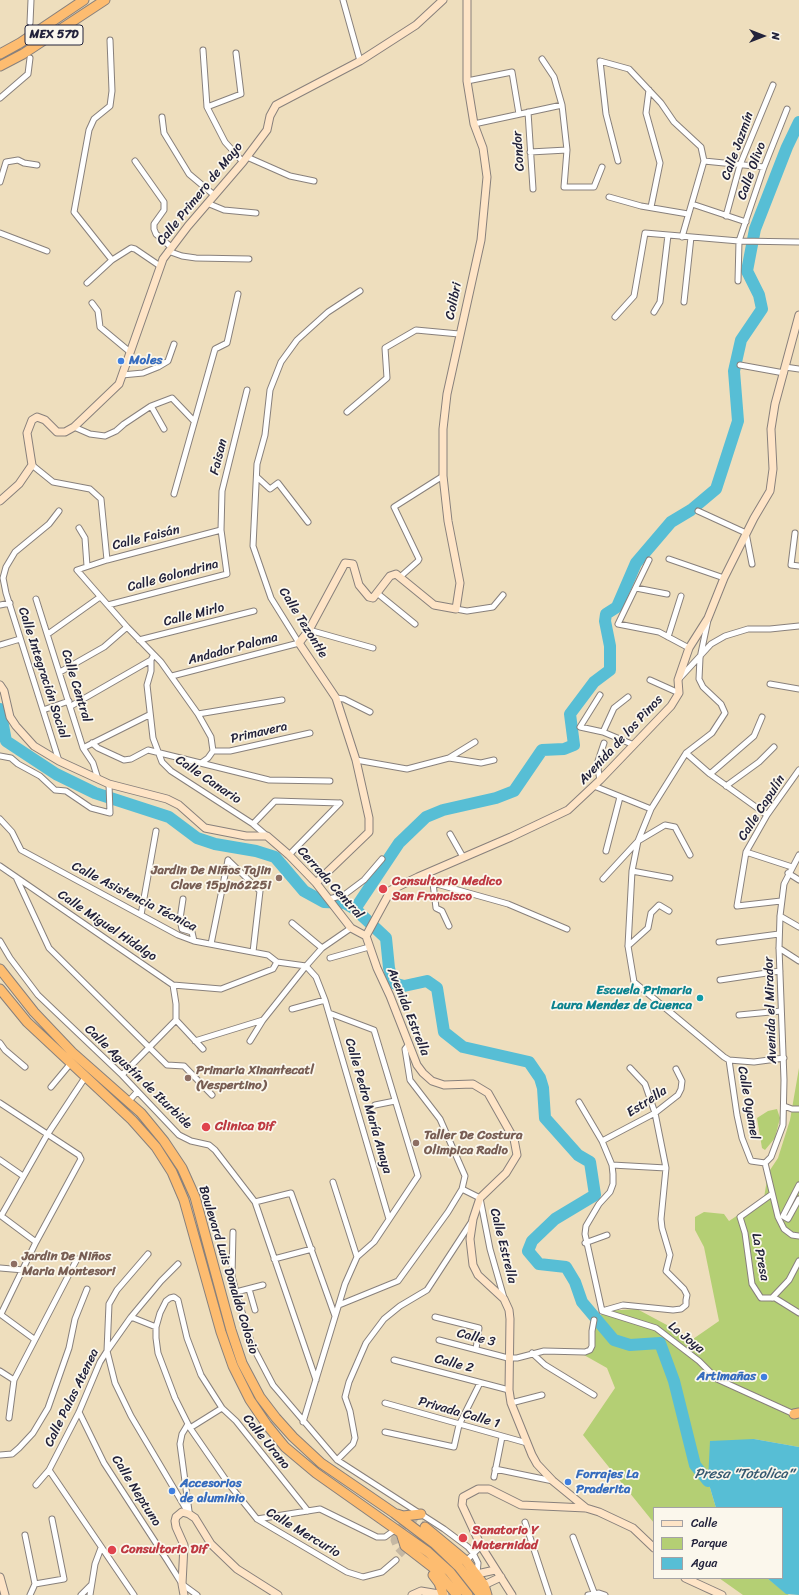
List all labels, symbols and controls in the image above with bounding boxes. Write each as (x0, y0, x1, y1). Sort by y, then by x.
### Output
north arrow (743, 16, 783, 56)
road number: MEX 57D (25, 25, 83, 45)
text: N (766, 32, 785, 40)
street label: Calle Jazmín (718, 110, 758, 182)
street label: Condor (510, 130, 528, 172)
street label: Calle Primero de Mayo (154, 139, 246, 249)
street label: Calle Olivo (734, 140, 770, 202)
street label: Colibri (442, 281, 466, 321)
place label: Moles (129, 353, 163, 369)
marker: Moles (116, 356, 126, 366)
street label: Faisan (207, 437, 231, 477)
street label: Calle Faisán (111, 522, 181, 554)
street label: Calle Golondrina (126, 556, 220, 596)
street label: Calle Tezontle (275, 585, 331, 661)
street label: Calle Mirlo (162, 600, 226, 630)
street label: Calle Integración Social (14, 605, 72, 741)
street label: Andador Paloma (186, 630, 280, 668)
street label: Calle Central (58, 648, 94, 724)
street label: Avenida de los Pinos (576, 692, 666, 788)
street label: Primavera (229, 719, 289, 747)
street label: Calle Canario (172, 752, 244, 808)
street label: Calle Capulín (735, 772, 789, 844)
street label: Cerrada Central (293, 844, 367, 922)
street label: Calle Asistencia Técnica (69, 859, 199, 935)
place label: Jardin De Niños Tajin Clave 15pjn6225i (151, 863, 271, 894)
marker: Jardin De Niños Tajin Clave 15pjn6225i (274, 873, 284, 883)
place label: Consultorio Medico San Francisco (392, 874, 502, 905)
marker: Consultorio Medico San Francisco (377, 883, 389, 895)
street label: Calle Miguel Hidalgo (55, 887, 159, 965)
street label: Avenida el Mirador (761, 956, 781, 1064)
street label: Avenida Estrella (383, 966, 433, 1058)
place label: Escuela Primaria Laura Mendez de Cuenca (551, 983, 692, 1014)
marker: Escuela Primaria Laura Mendez de Cuenca (695, 993, 705, 1003)
street label: Calle Agustín de Iturbide (81, 1022, 195, 1132)
street label: Calle Pedro María Anaya (341, 1036, 395, 1176)
place label: Primaria Xinantecatl (Vespertino) (196, 1063, 314, 1094)
street label: Calle Oyamel (734, 1065, 762, 1141)
marker: Primaria Xinantecatl (Vespertino) (183, 1073, 193, 1083)
street label: Estrella (624, 1083, 670, 1121)
place label: Clinica Dif (215, 1119, 275, 1135)
marker: Clinica Dif (200, 1121, 212, 1133)
place label: Taller De Costura Olimpica Radio (424, 1128, 522, 1159)
marker: Taller De Costura Olimpica Radio (411, 1138, 421, 1148)
street label: Boulevard Luis Donaldo Colosio (195, 1184, 261, 1356)
street label: Calle Estrella (486, 1207, 520, 1285)
street label: La Presa (748, 1232, 772, 1282)
place label: Jardin De Niños Maria Montesori (22, 1249, 115, 1280)
marker: Jardin De Niños Maria Montesori (9, 1259, 19, 1269)
street label: La Joya (665, 1319, 707, 1357)
street label: Calle 3 (455, 1326, 497, 1350)
street label: Calle Palas Atenea (41, 1346, 103, 1450)
street label: Calle 2 (433, 1351, 475, 1377)
place label: Artimañas (697, 1369, 756, 1385)
marker: Artimañas (759, 1372, 769, 1382)
street label: Privada Calle 1 (417, 1394, 501, 1432)
street label: Calle Urano (239, 1411, 293, 1473)
street label: Calle Neptuno (108, 1453, 164, 1529)
water label: Presa "Totolica" (695, 1466, 793, 1482)
place label: Forrajes La Praderita (576, 1467, 639, 1498)
place label: Accesorios de aluminio (180, 1476, 245, 1507)
marker: Forrajes La Praderita (563, 1477, 573, 1487)
marker: Accesorios de aluminio (167, 1486, 177, 1496)
street label: Calle Mercurio (263, 1505, 343, 1561)
legend (653, 1507, 783, 1579)
text: Calle (691, 1512, 718, 1534)
place label: Sanatorio Y Maternidad (472, 1523, 538, 1554)
marker: Sanatorio Y Maternidad (457, 1532, 469, 1544)
text: Parque (691, 1532, 727, 1554)
place label: Consultorio Dif (121, 1542, 208, 1558)
marker: Consultorio Dif (106, 1544, 118, 1556)
text: Agua (691, 1552, 717, 1574)

